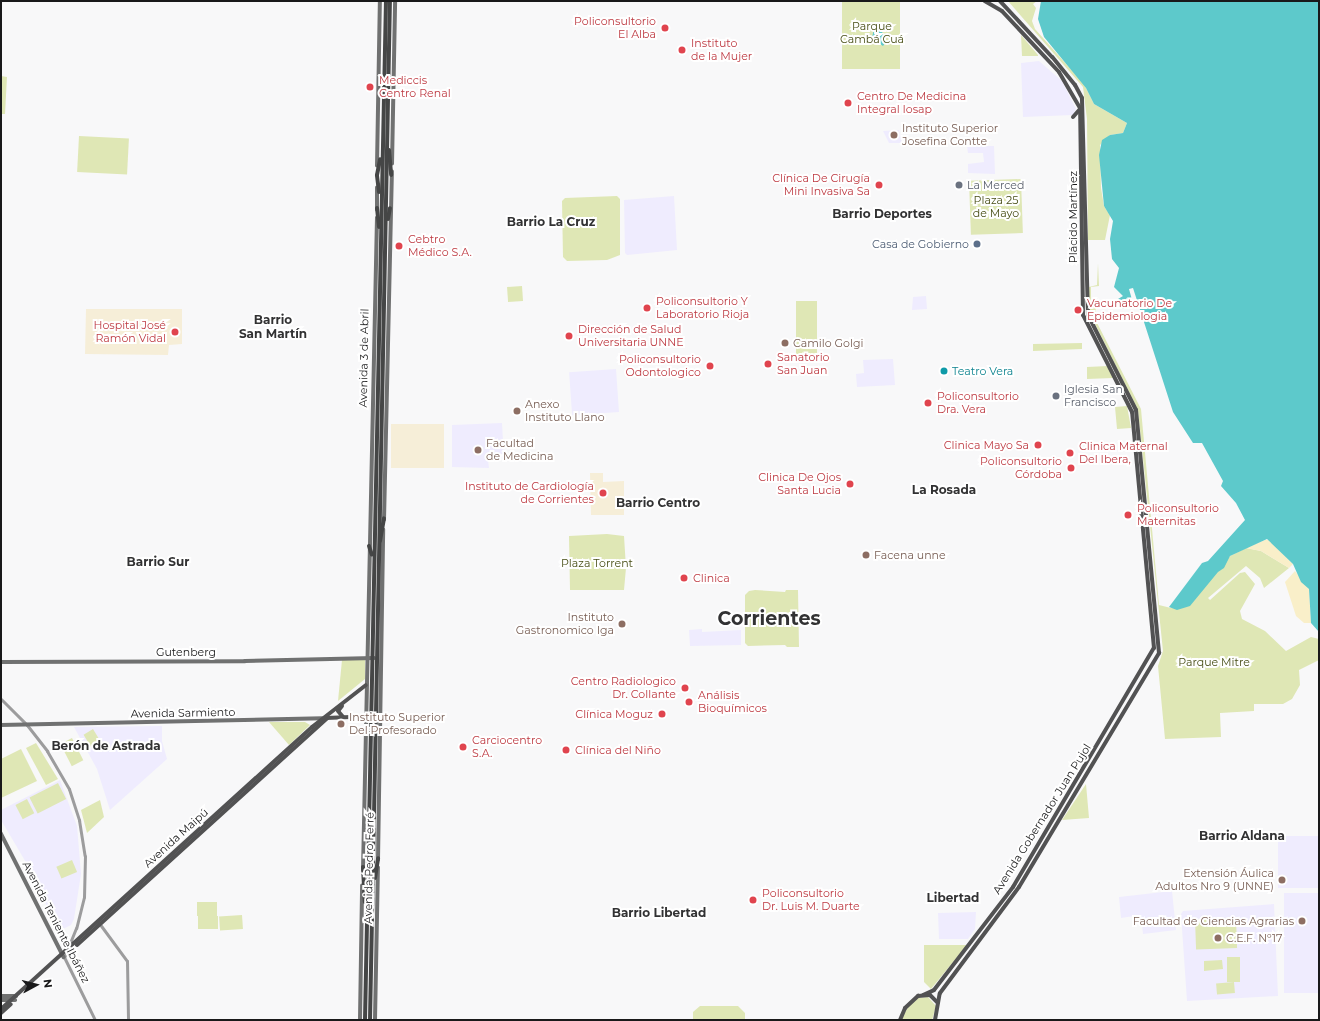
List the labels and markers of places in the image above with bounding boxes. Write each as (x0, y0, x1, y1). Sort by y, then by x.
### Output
place label: Policonsultorio El Alba (574, 15, 656, 41)
marker: Policonsultorio El Alba (659, 22, 671, 34)
place label: Instituto de la Mujer (691, 37, 752, 63)
marker: Instituto de la Mujer (676, 44, 688, 56)
place label: Mediccis Centro Renal (379, 74, 451, 100)
marker: Mediccis Centro Renal (364, 81, 376, 93)
place label: Centro De Medicina Integral Iosap (857, 90, 966, 116)
marker: Centro De Medicina Integral Iosap (842, 97, 854, 109)
place label: Instituto Superior Josefina Contte (902, 122, 998, 148)
marker: Instituto Superior Josefina Contte (889, 130, 899, 140)
place label: Clínica De Cirugía Mini Invasiva Sa (772, 172, 870, 198)
place label: La Merced (967, 178, 1024, 192)
marker: Clínica De Cirugía Mini Invasiva Sa (873, 179, 885, 191)
marker: La Merced (954, 180, 964, 190)
place label: Cebtro Médico S.A. (408, 233, 472, 259)
place label: Casa de Gobierno (872, 237, 969, 251)
marker: Casa de Gobierno (972, 239, 982, 249)
marker: Cebtro Médico S.A. (393, 240, 405, 252)
place label: Policonsultorio Y Laboratorio Rioja (656, 295, 749, 321)
place label: Vacunatorio De Epidemiologia (1087, 297, 1172, 323)
marker: Policonsultorio Y Laboratorio Rioja (641, 302, 653, 314)
marker: Vacunatorio De Epidemiologia (1072, 304, 1084, 316)
place label: Hospital José Ramón Vidal (93, 319, 166, 345)
place label: Dirección de Salud Universitaria UNNE (578, 323, 684, 349)
marker: Hospital José Ramón Vidal (169, 326, 181, 338)
marker: Dirección de Salud Universitaria UNNE (563, 330, 575, 342)
place label: Camilo Golgi (793, 336, 863, 350)
marker: Camilo Golgi (780, 338, 790, 348)
place label: Sanatorio San Juan (777, 351, 830, 377)
place label: Policonsultorio Odontologico (619, 353, 701, 379)
marker: Sanatorio San Juan (762, 358, 774, 370)
marker: Policonsultorio Odontologico (704, 360, 716, 372)
place label: Teatro Vera (952, 364, 1013, 378)
marker: Teatro Vera (939, 366, 949, 376)
place label: Iglesia San Francisco (1064, 383, 1123, 409)
place label: Policonsultorio Dra. Vera (937, 390, 1019, 416)
marker: Iglesia San Francisco (1051, 391, 1061, 401)
marker: Policonsultorio Dra. Vera (922, 397, 934, 409)
place label: Anexo Instituto Llano (525, 398, 605, 424)
marker: Anexo Instituto Llano (512, 406, 522, 416)
place label: Facultad de Medicina (486, 437, 554, 463)
place label: Clinica Mayo Sa (944, 438, 1029, 452)
marker: Clinica Mayo Sa (1032, 439, 1044, 451)
place label: Clinica Maternal Del Ibera, (1079, 440, 1168, 466)
marker: Facultad de Medicina (473, 445, 483, 455)
marker: Clinica Maternal Del Ibera, (1064, 447, 1076, 459)
place label: Policonsultorio Córdoba (980, 455, 1062, 481)
marker: Policonsultorio Córdoba (1065, 462, 1077, 474)
place label: Clinica De Ojos Santa Lucia (758, 471, 841, 497)
marker: Clinica De Ojos Santa Lucia (844, 478, 856, 490)
place label: Instituto de Cardiología de Corrientes (465, 480, 594, 506)
marker: Instituto de Cardiología de Corrientes (597, 487, 609, 499)
place label: Policonsultorio Maternitas (1137, 502, 1219, 528)
marker: Policonsultorio Maternitas (1122, 509, 1134, 521)
place label: Facena unne (874, 548, 946, 562)
marker: Facena unne (861, 550, 871, 560)
place label: Clinica (693, 571, 730, 585)
marker: Clinica (678, 572, 690, 584)
place label: Instituto Gastronomico Iga (516, 611, 614, 637)
marker: Instituto Gastronomico Iga (617, 619, 627, 629)
place label: Centro Radiologico Dr. Collante (571, 675, 676, 701)
marker: Centro Radiologico Dr. Collante (679, 682, 691, 694)
place label: Análisis Bioquímicos (698, 689, 767, 715)
marker: Análisis Bioquímicos (683, 696, 695, 708)
place label: Clínica Moguz (575, 707, 653, 721)
marker: Clínica Moguz (656, 708, 668, 720)
place label: Instituto Superior Del Profesorado (349, 711, 445, 737)
marker: Instituto Superior Del Profesorado (336, 719, 346, 729)
place label: Carciocentro S.A. (472, 734, 542, 760)
marker: Carciocentro S.A. (457, 741, 469, 753)
place label: Clínica del Niño (575, 743, 661, 757)
marker: Clínica del Niño (560, 744, 572, 756)
place label: Extensión Áulica Adultos Nro 9 (UNNE) (1155, 867, 1274, 893)
marker: Extensión Áulica Adultos Nro 9 (UNNE) (1277, 875, 1287, 885)
place label: Policonsultorio Dr. Luis M. Duarte (762, 887, 860, 913)
marker: Policonsultorio Dr. Luis M. Duarte (747, 894, 759, 906)
place label: Facultad de Ciencias Agrarias (1133, 914, 1294, 928)
marker: Facultad de Ciencias Agrarias (1297, 916, 1307, 926)
place label: C.E.F. Nº17 (1226, 931, 1282, 945)
marker: C.E.F. Nº17 (1213, 933, 1223, 943)

